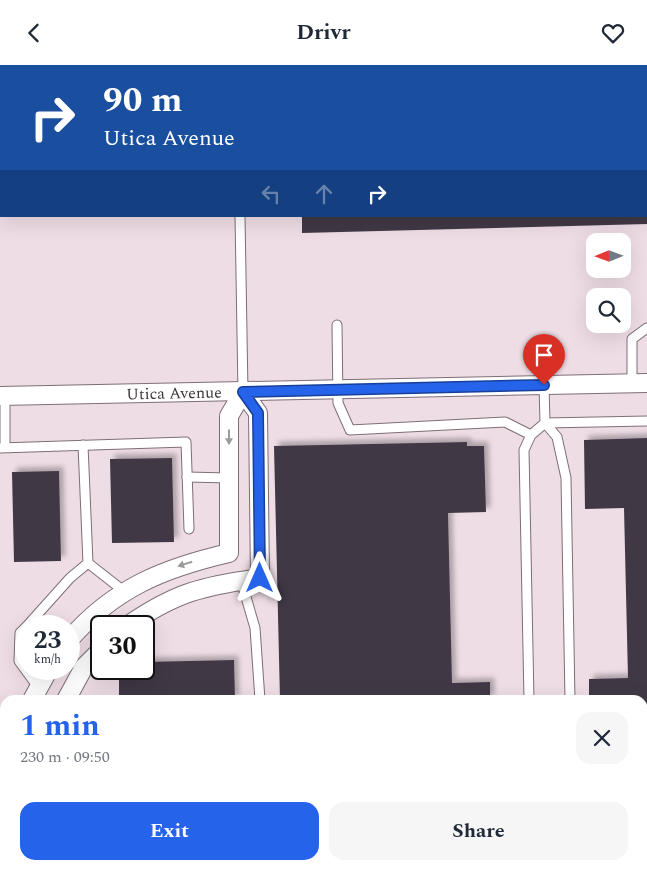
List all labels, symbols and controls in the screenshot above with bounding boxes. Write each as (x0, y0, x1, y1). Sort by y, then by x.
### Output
text: Drivr (296, 16, 351, 49)
icon: back (20, 19, 48, 47)
icon: heart (599, 19, 627, 47)
text: 90 m (103, 74, 183, 127)
icon: right (20, 85, 85, 150)
text: Utica Avenue (103, 122, 235, 155)
icon: left (257, 180, 285, 208)
icon: ahead (310, 180, 338, 208)
icon: right (363, 180, 391, 208)
north arrow (586, 233, 631, 277)
map controls (586, 233, 631, 333)
button: search (586, 288, 631, 333)
pin (523, 334, 565, 385)
icon: arrive (530, 341, 558, 369)
street label: Utica Avenue (126, 381, 222, 406)
one-way arrow (225, 429, 233, 445)
position arrow (233, 551, 285, 603)
one-way arrow (177, 560, 192, 568)
speed limit sign: 30 (90, 615, 155, 680)
text: 23 (33, 622, 62, 660)
text: km/h (34, 650, 61, 669)
text: 1 min (20, 703, 100, 749)
button: close (576, 712, 628, 764)
text: 230 m · 09:50 (20, 745, 110, 769)
button: Exit (20, 802, 319, 860)
button: Share (329, 802, 628, 860)

